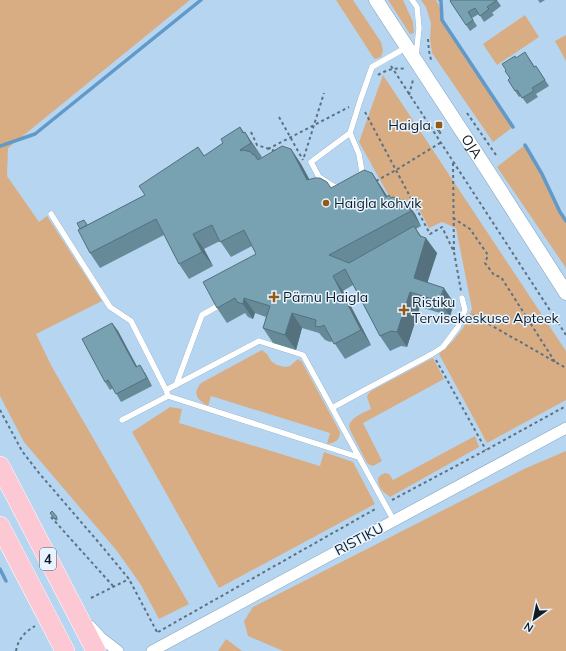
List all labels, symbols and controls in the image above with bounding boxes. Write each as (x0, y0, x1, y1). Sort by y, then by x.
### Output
place label: Haigla (388, 116, 431, 134)
marker: Haigla (434, 120, 444, 130)
street label: OJA (457, 131, 487, 163)
place label: Haigla kohvik (334, 194, 422, 212)
marker: Haigla kohvik (321, 198, 331, 208)
place label: Pärnu Haigla (283, 288, 368, 306)
marker: Pärnu Haigla (268, 291, 280, 303)
place label: Ristiku Tervisekeskuse Apteek (412, 293, 560, 327)
marker: Ristiku Tervisekeskuse Apteek (399, 305, 409, 315)
street label: RISTIKU (331, 519, 387, 559)
road number: 4 (40, 548, 56, 570)
north arrow (514, 599, 554, 639)
text: N (521, 619, 536, 636)

